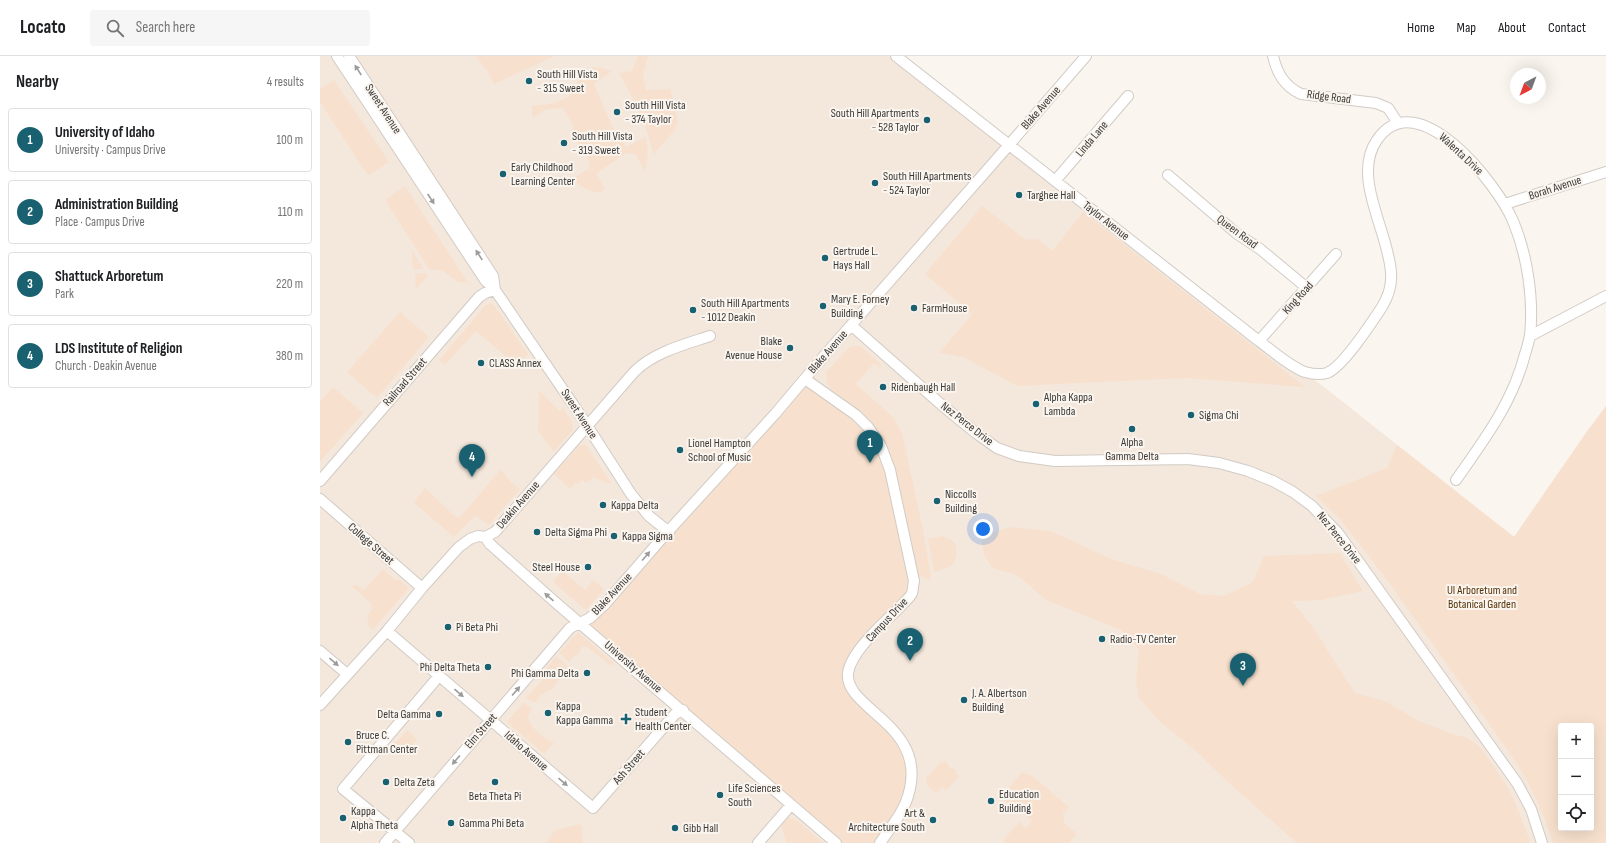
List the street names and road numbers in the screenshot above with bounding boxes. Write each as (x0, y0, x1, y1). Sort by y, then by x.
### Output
street label: Sweet Avenue (361, 81, 405, 137)
street label: Blake Avenue (1018, 83, 1064, 133)
street label: Ridge Road (1306, 87, 1352, 107)
street label: Linda Lane (1073, 118, 1111, 160)
street label: Walenta Drive (1436, 130, 1487, 179)
street label: Borah Avenue (1527, 172, 1583, 204)
street label: Taylor Avenue (1080, 198, 1132, 244)
street label: Queen Road (1213, 212, 1261, 252)
street label: King Road (1279, 278, 1317, 318)
street label: Blake Avenue (805, 327, 851, 377)
street label: Railroad Street (380, 354, 430, 409)
street label: Sweet Avenue (557, 386, 601, 442)
street label: Nez Perce Drive (938, 399, 996, 449)
street label: Deakin Avenue (493, 478, 543, 532)
street label: Nez Perce Drive (1313, 509, 1365, 567)
street label: College Street (345, 520, 398, 569)
street label: Blake Avenue (589, 570, 636, 618)
street label: Campus Drive (863, 595, 911, 645)
street label: University Avenue (601, 638, 665, 696)
street label: Elm Street (462, 710, 501, 752)
street label: Idaho Avenue (501, 728, 551, 774)
street label: Ash Street (609, 746, 649, 788)

